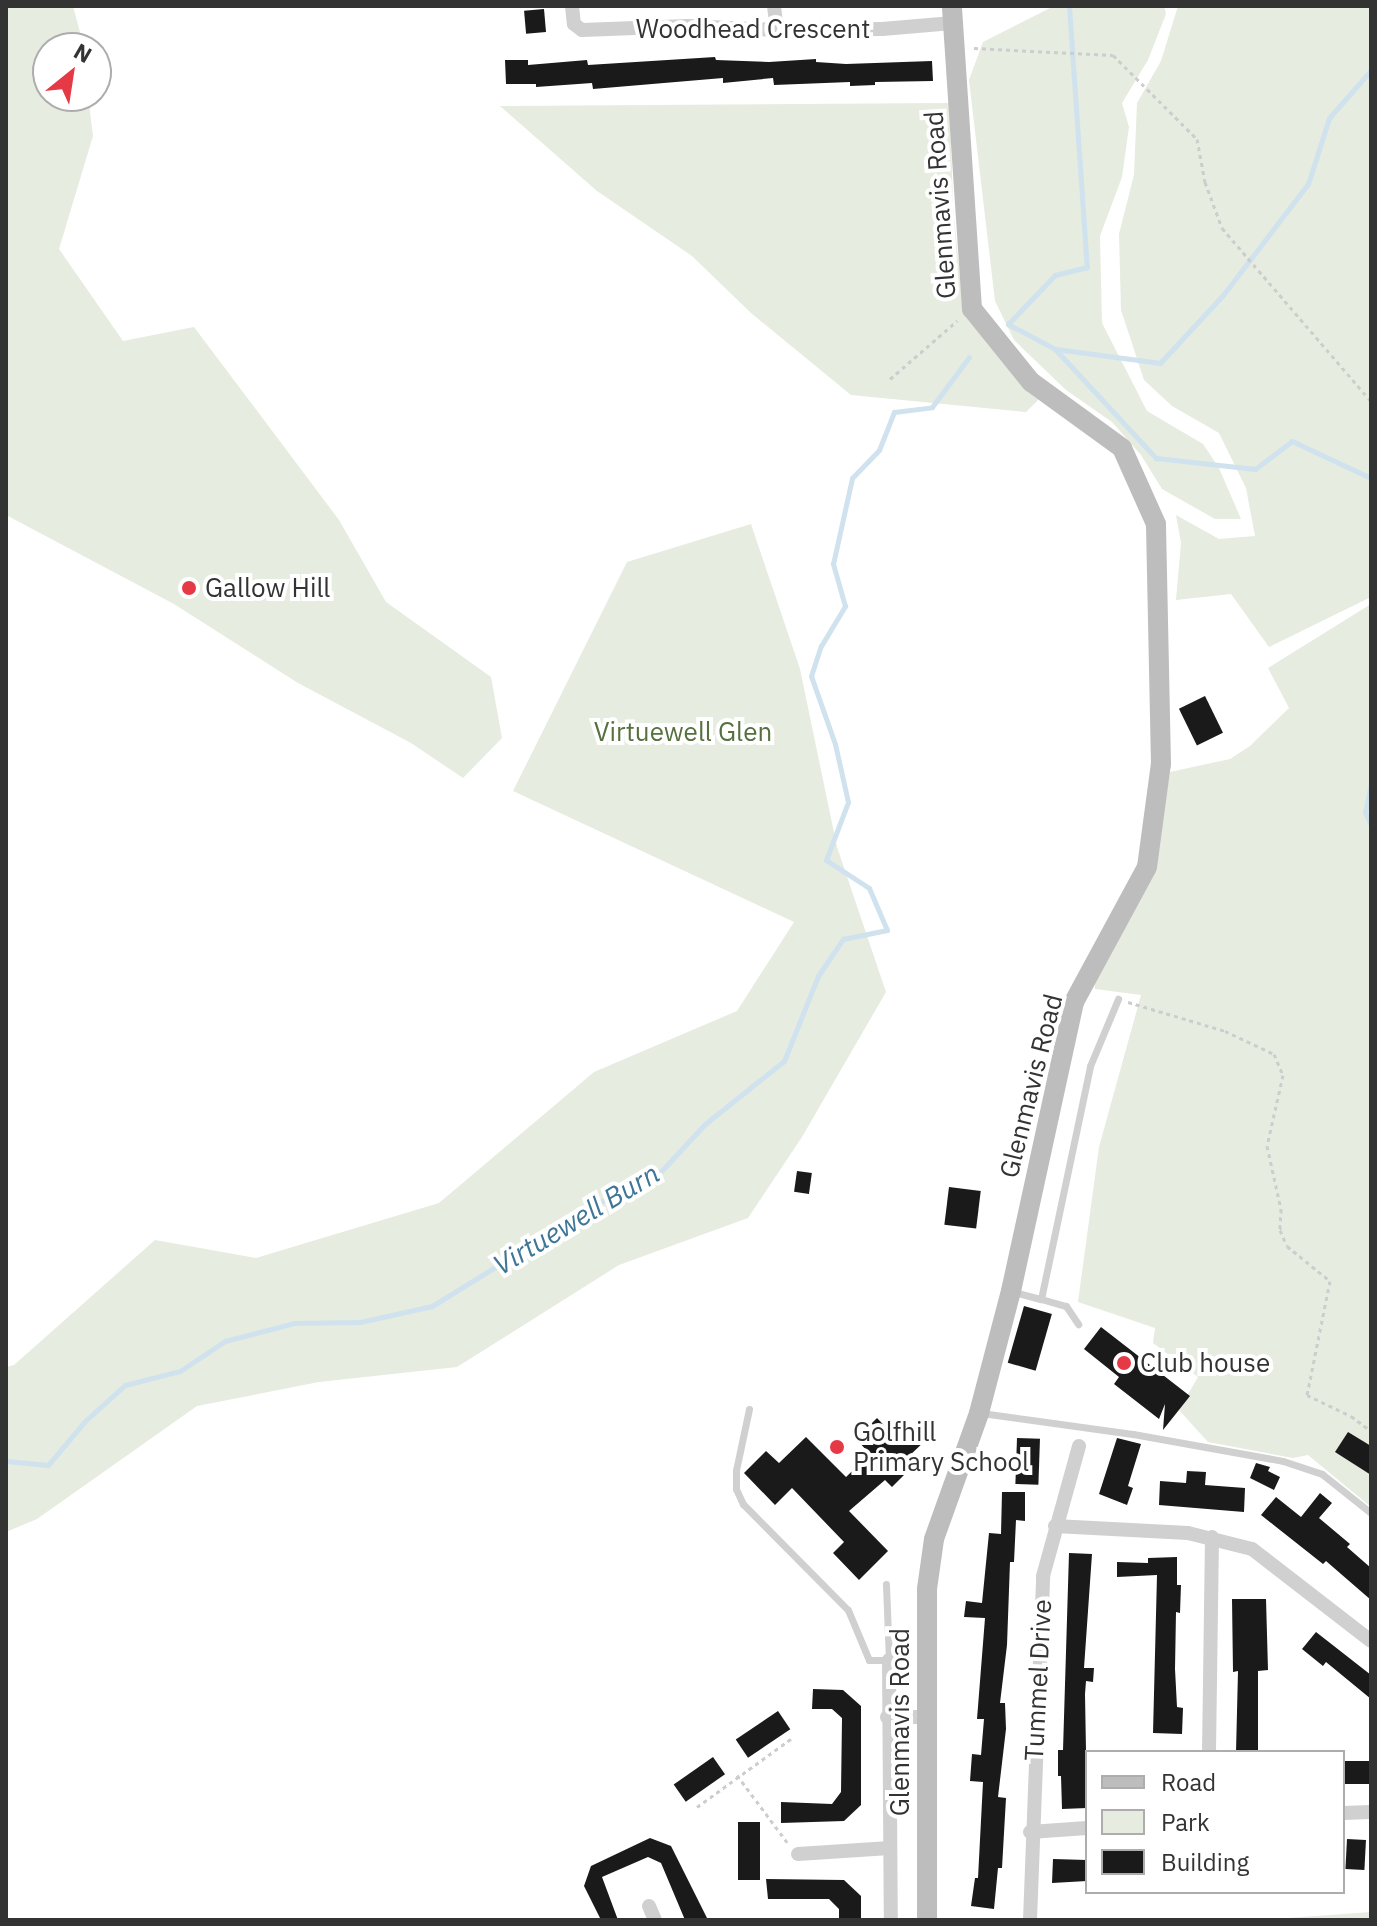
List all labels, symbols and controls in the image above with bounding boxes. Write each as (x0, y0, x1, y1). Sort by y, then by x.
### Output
street label: Woodhead Crescent (636, 13, 870, 45)
north arrow (32, 32, 112, 112)
text: N (69, 36, 97, 69)
street label: Glenmavis Road (918, 110, 962, 300)
place label: Gallow Hill (205, 572, 330, 604)
marker: Gallow Hill (180, 579, 198, 597)
park label: Virtuewell Glen (594, 716, 772, 748)
street label: Glenmavis Road (993, 991, 1069, 1181)
water label: Virtuewell Burn (487, 1156, 665, 1282)
place label: Club house (1140, 1347, 1270, 1379)
marker: Club house (1115, 1354, 1133, 1372)
place label: Golfhill Primary School (853, 1416, 1029, 1478)
marker: Golfhill Primary School (828, 1438, 846, 1456)
street label: Tummel Drive (1018, 1599, 1058, 1761)
street label: Glenmavis Road (884, 1628, 916, 1816)
legend (1085, 1750, 1345, 1894)
text: Road (1161, 1766, 1216, 1798)
text: Park (1161, 1806, 1210, 1838)
text: Building (1161, 1846, 1249, 1878)

